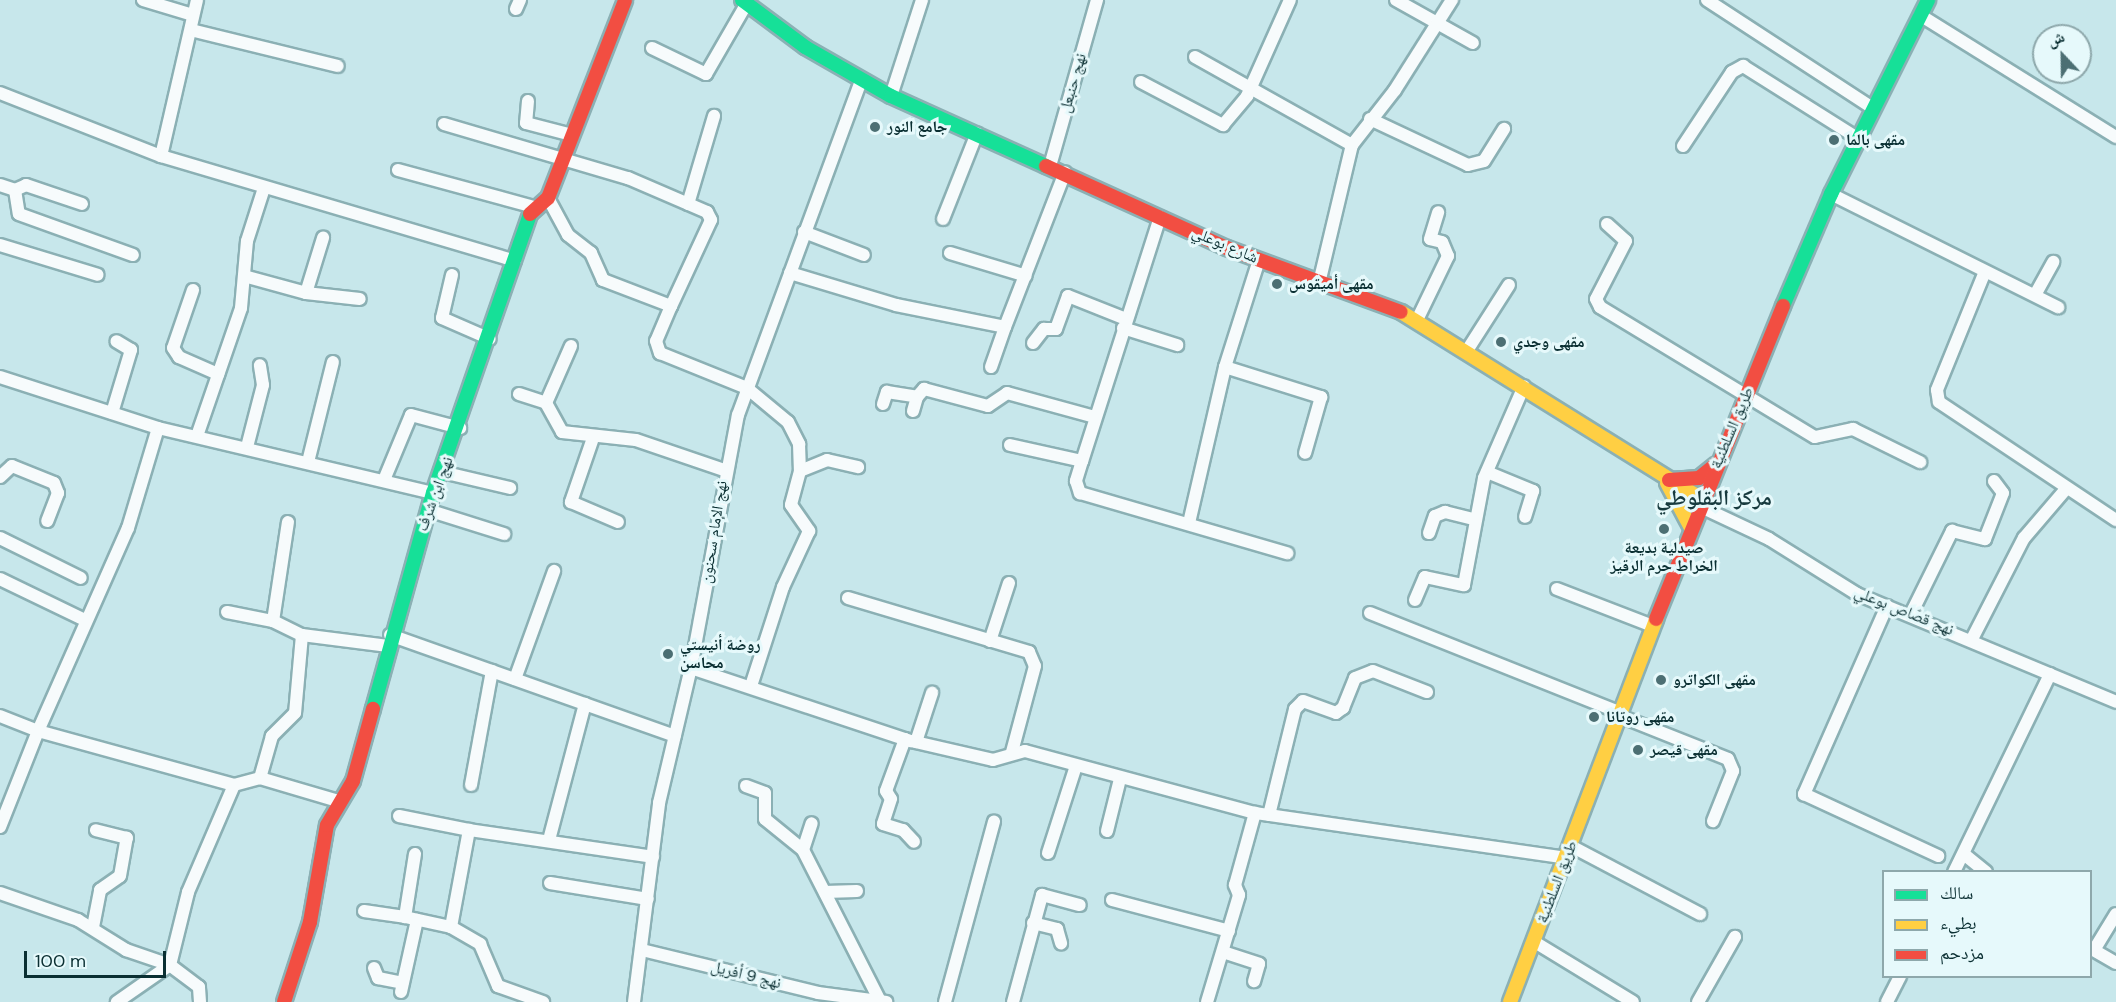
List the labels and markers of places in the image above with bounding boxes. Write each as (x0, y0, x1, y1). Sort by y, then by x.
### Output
place label: جامع النور (887, 117, 947, 137)
marker: جامع النور (868, 120, 882, 134)
place label: مقهى بالما (1846, 130, 1905, 150)
marker: مقهى بالما (1827, 133, 1841, 147)
place label: مقهى أميقوس (1289, 274, 1374, 294)
marker: مقهى أميقوس (1270, 277, 1284, 291)
place label: مقهى وجدي (1513, 332, 1585, 352)
marker: مقهى وجدي (1494, 335, 1508, 349)
marker: صيدلية بديعة الخراط حرم الرقيز (1657, 522, 1671, 536)
place label: صيدلية بديعة الخراط حرم الرقيز (1610, 538, 1718, 576)
place label: روضة أنيستي محاسن (680, 635, 761, 673)
marker: روضة أنيستي محاسن (661, 647, 675, 661)
place label: مقهى الكواترو (1673, 670, 1756, 690)
marker: مقهى الكواترو (1654, 673, 1668, 687)
place label: مقهى روتانا (1606, 707, 1674, 727)
marker: مقهى روتانا (1587, 710, 1601, 724)
place label: مقهى قيصر (1650, 740, 1718, 760)
marker: مقهى قيصر (1631, 743, 1645, 757)

